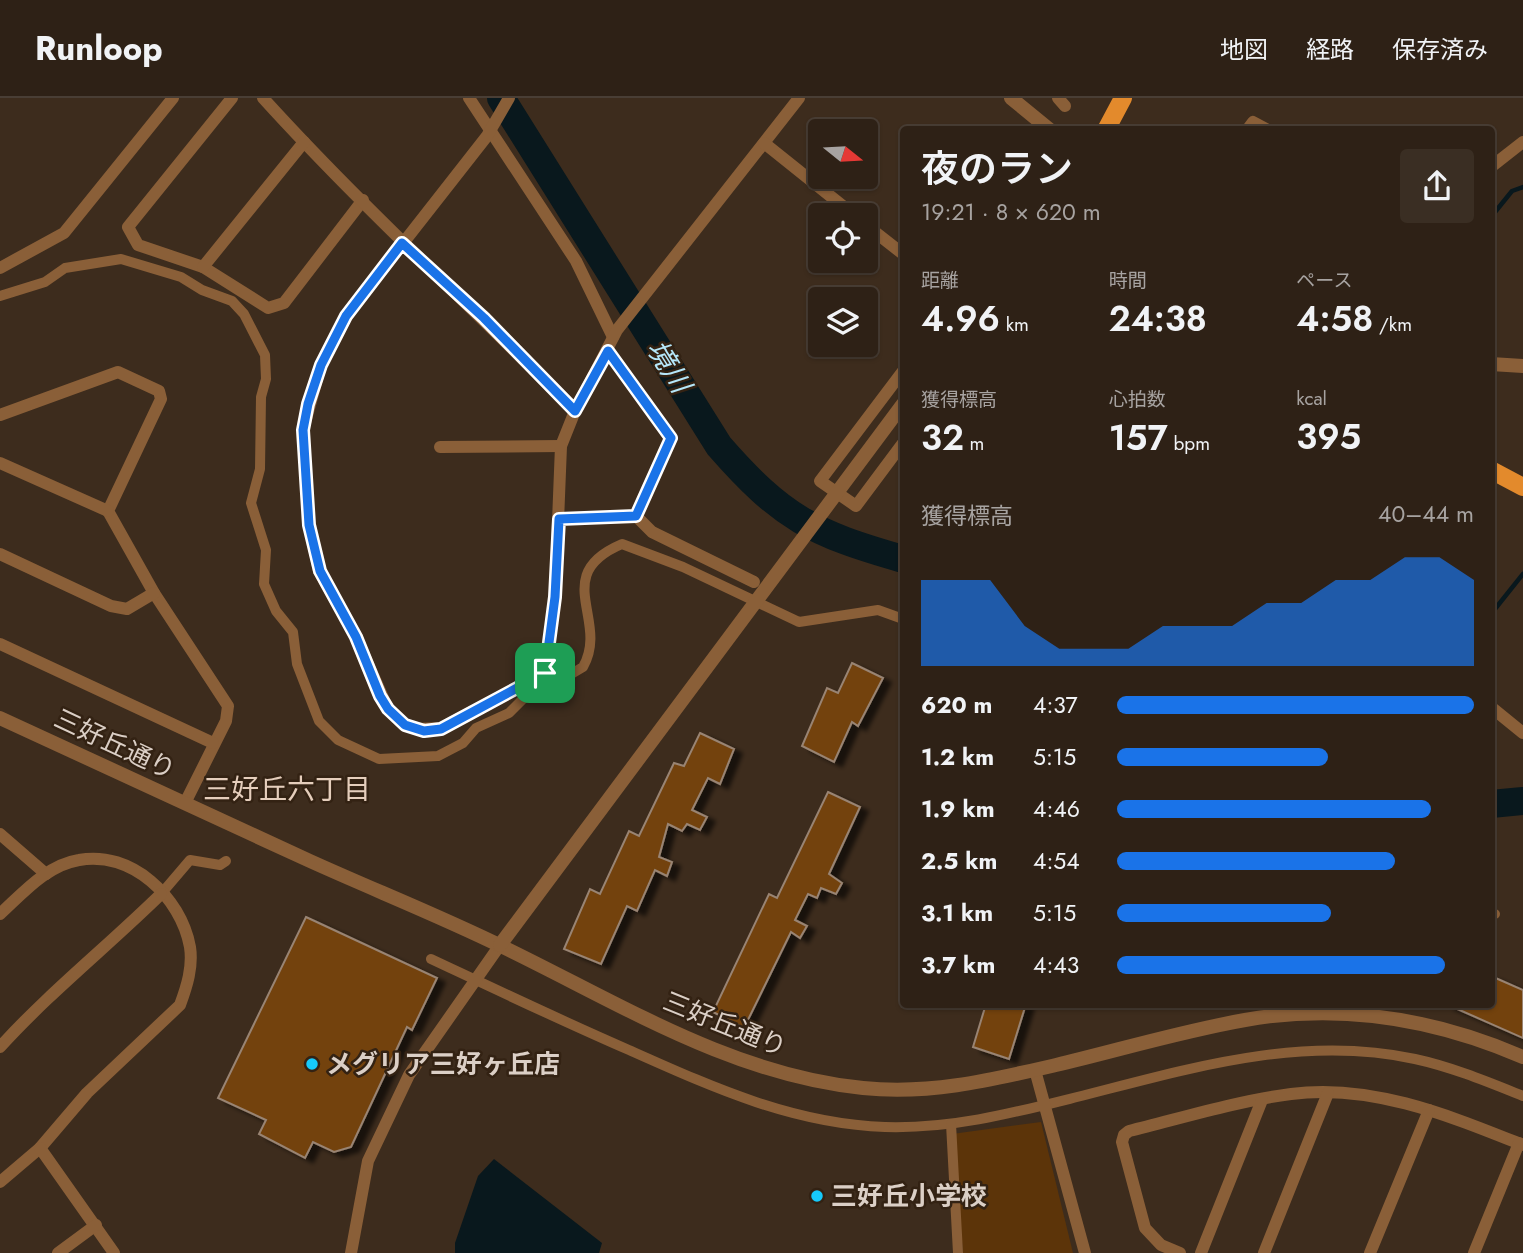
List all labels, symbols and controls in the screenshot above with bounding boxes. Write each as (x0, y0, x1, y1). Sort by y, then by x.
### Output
text: Runloop (35, 25, 163, 72)
text: 地図 (1220, 32, 1268, 67)
text: 経路 (1306, 32, 1354, 67)
text: 保存済み (1392, 32, 1488, 67)
north arrow (808, 119, 878, 189)
map controls (808, 119, 878, 357)
text: 夜のラン (921, 141, 1073, 196)
button: share (1400, 149, 1474, 223)
text: 19:21 · 8 × 620 m (921, 195, 1101, 229)
button: locate (808, 203, 878, 273)
text: 距離 (921, 267, 959, 294)
text: 時間 (1109, 267, 1147, 294)
text: ペース (1296, 267, 1352, 294)
button: layers (808, 287, 878, 357)
text: 4.96 (921, 294, 1000, 344)
text: 24:38 (1109, 294, 1207, 344)
text: 4:58 (1296, 294, 1373, 344)
text: km (1000, 311, 1029, 338)
text: /km (1373, 311, 1412, 338)
water label: 境川 (636, 332, 702, 403)
text: kcal (1296, 385, 1327, 412)
text: 獲得標高 (921, 386, 997, 413)
text: 心拍数 (1109, 386, 1166, 413)
text: 395 (1296, 412, 1361, 462)
text: 32 (921, 413, 964, 463)
text: 157 (1109, 413, 1168, 463)
text: m (964, 430, 984, 457)
text: bpm (1168, 430, 1210, 457)
text: 40–44 m (1378, 497, 1474, 531)
text: 獲得標高 (921, 499, 1013, 533)
pin (515, 643, 575, 703)
icon: arrive (526, 654, 564, 692)
text: 620 m (921, 688, 992, 722)
text: 4:37 (1033, 688, 1078, 722)
street label: 三好丘通り (48, 699, 182, 789)
text: 1.2 km (921, 740, 994, 774)
text: 5:15 (1033, 740, 1076, 774)
district label: 三好丘六丁目 (203, 769, 371, 810)
text: 1.9 km (921, 792, 995, 826)
text: 4:46 (1033, 792, 1080, 826)
text: 2.5 km (921, 844, 997, 878)
text: 4:54 (1033, 844, 1080, 878)
text: 3.1 km (921, 896, 993, 930)
text: 5:15 (1033, 896, 1076, 930)
text: 3.7 km (921, 948, 995, 982)
text: 4:43 (1033, 948, 1079, 982)
street label: 三好丘通り (658, 982, 792, 1066)
place label: メグリア三好ヶ丘店 (326, 1045, 560, 1083)
marker: メグリア三好ヶ丘店 (304, 1056, 320, 1072)
place label: 三好丘小学校 (831, 1177, 987, 1215)
marker: 三好丘小学校 (809, 1188, 825, 1204)

